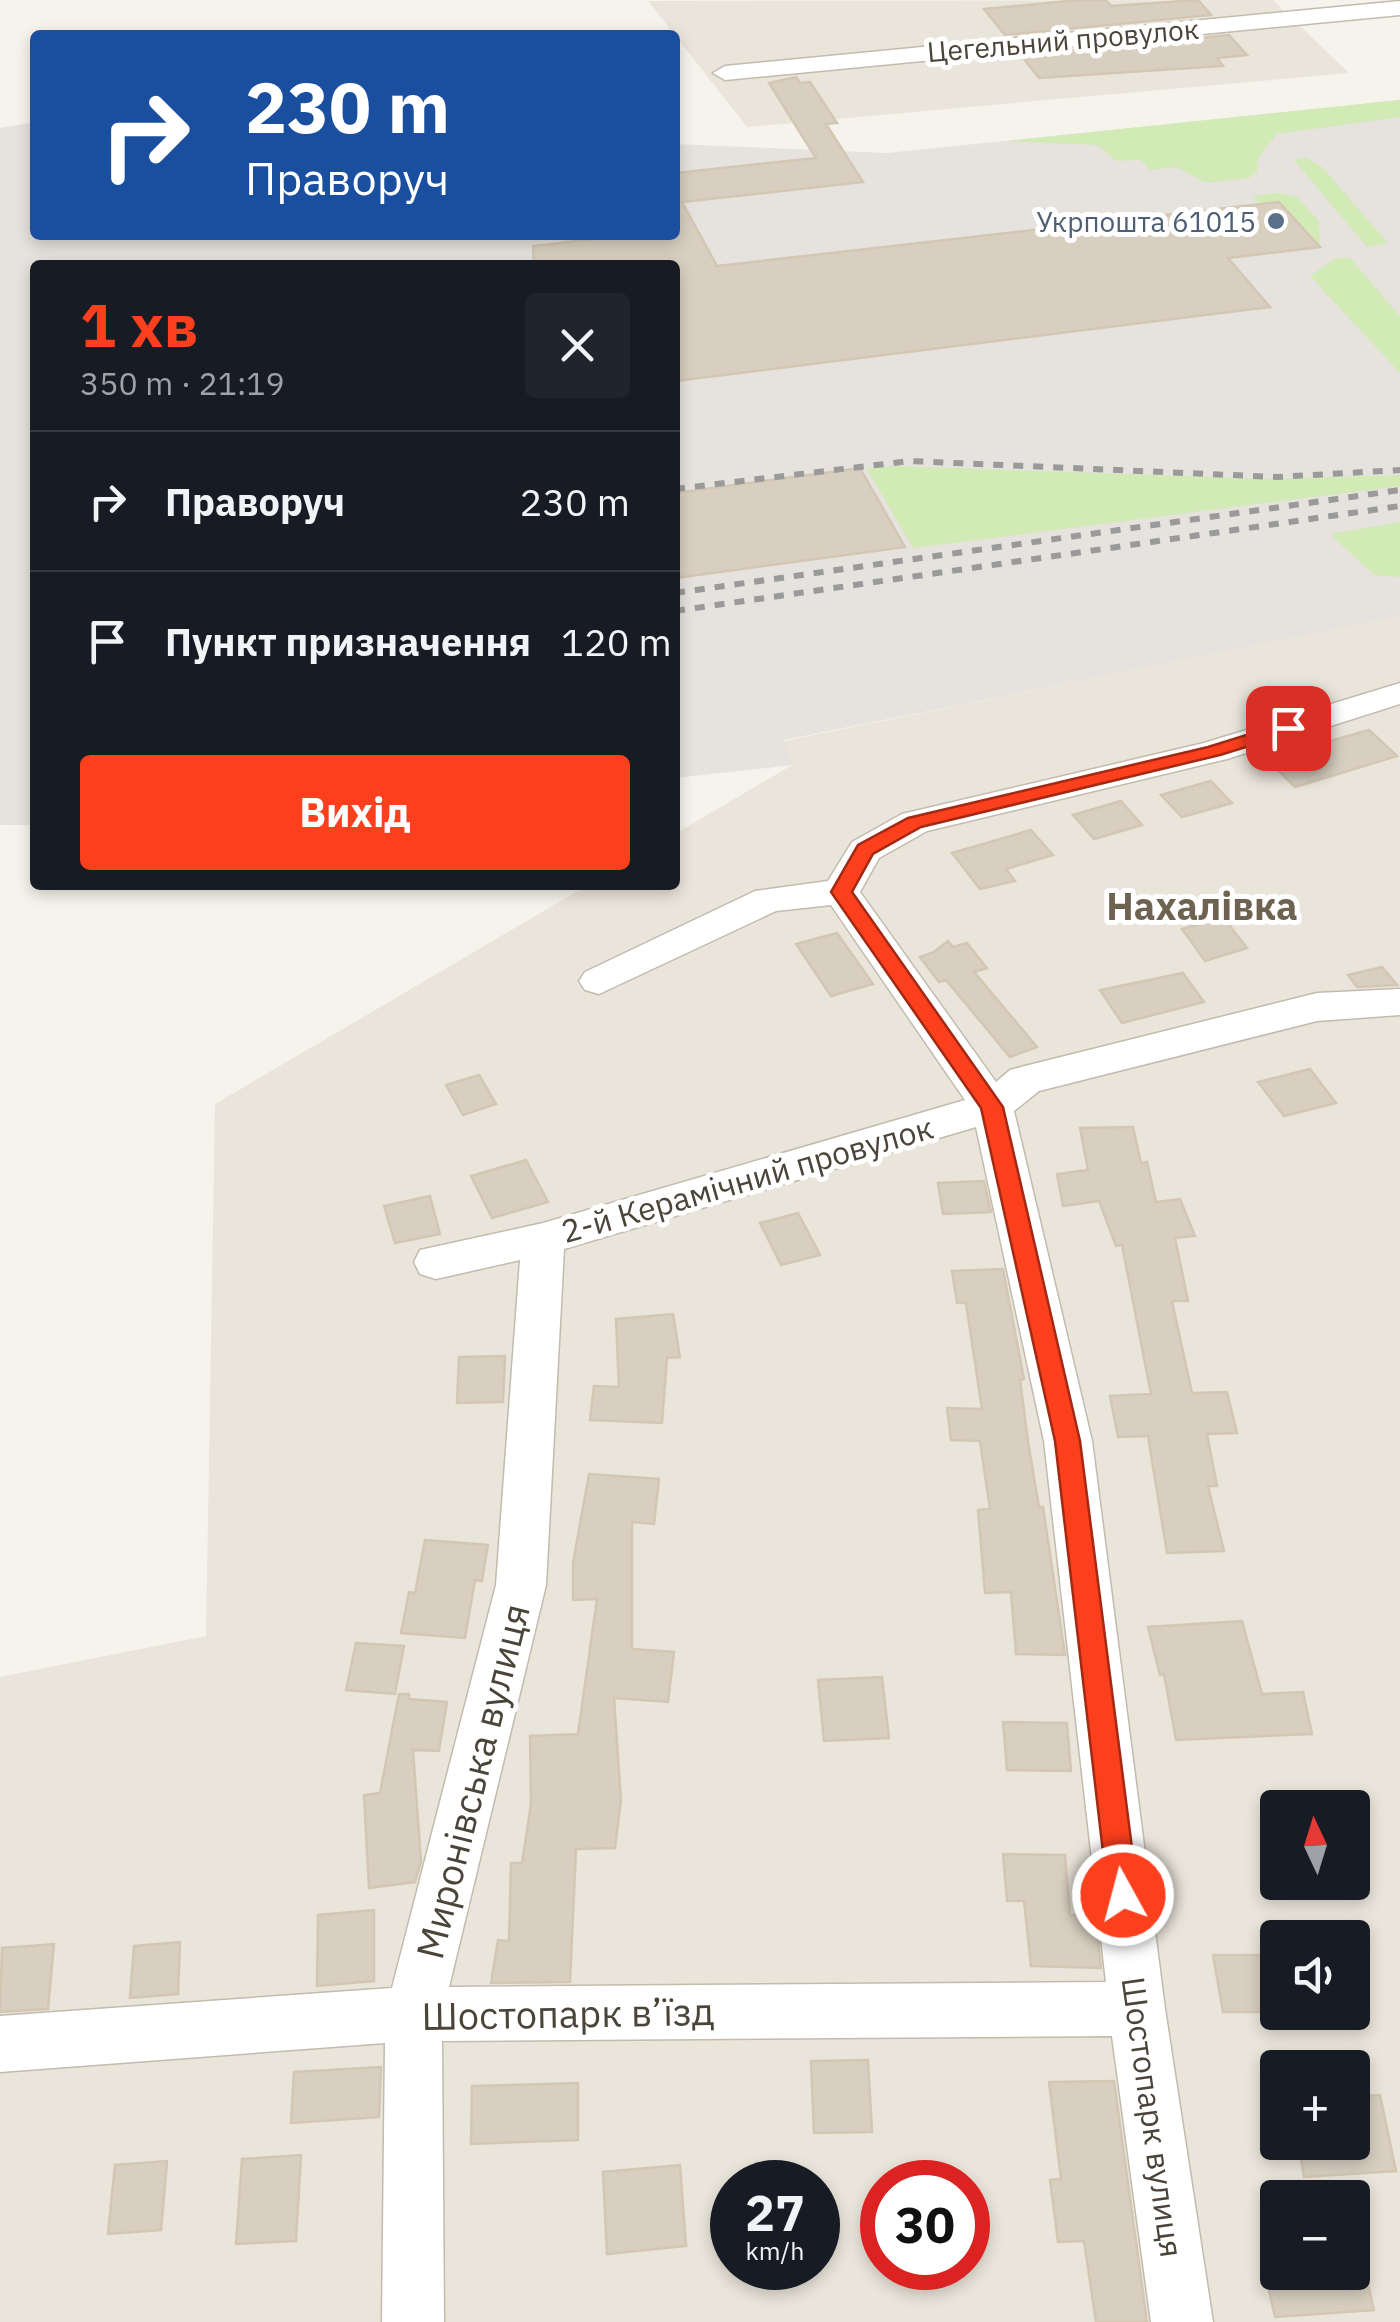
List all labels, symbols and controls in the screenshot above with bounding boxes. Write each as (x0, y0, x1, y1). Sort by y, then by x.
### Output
street label: Цегельний провулок (925, 10, 1201, 70)
text: 230 m (245, 61, 450, 152)
icon: right (80, 70, 210, 200)
text: Праворуч (245, 149, 449, 207)
place label: Укрпошта 61015 (1036, 203, 1256, 240)
marker: Укрпошта 61015 (1265, 210, 1287, 232)
text: 1 хв (80, 285, 198, 364)
button: close (525, 293, 630, 398)
text: 350 m · 21:19 (80, 362, 285, 404)
icon: right (80, 474, 135, 529)
text: Праворуч (165, 477, 345, 526)
text: 230 m (519, 477, 630, 526)
icon: arrive (80, 614, 135, 669)
text: Пункт призначення (165, 617, 531, 666)
text: 120 m (561, 617, 672, 666)
pin (1246, 686, 1331, 771)
icon: arrive (1261, 701, 1316, 756)
button: Вихід (80, 755, 630, 870)
district label: Нахалівка (1106, 881, 1298, 930)
street label: 2-й Керамічний провулок (556, 1106, 938, 1252)
street label: Миронівська вулиця (404, 1598, 540, 1964)
north arrow (1260, 1790, 1370, 1900)
map controls (1260, 1790, 1370, 2290)
position arrow (1071, 1843, 1175, 1947)
button: sound (1260, 1920, 1370, 2030)
street label: Шостопарк вулиця (1113, 1974, 1193, 2260)
street label: Шостопарк в’їзд (421, 1986, 715, 2040)
button: + (1260, 2050, 1370, 2160)
speed limit sign: 30 (860, 2160, 990, 2290)
text: 27 (745, 2180, 805, 2245)
button: − (1260, 2180, 1370, 2290)
text: km/h (746, 2234, 804, 2267)

